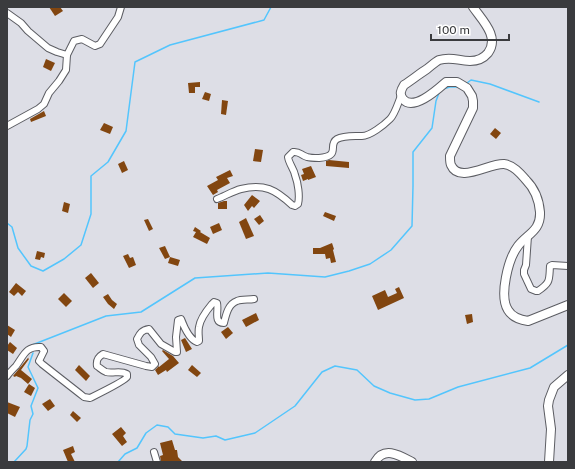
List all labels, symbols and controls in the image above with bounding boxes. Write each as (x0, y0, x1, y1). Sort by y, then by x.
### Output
scale bar (431, 16, 509, 42)
text: 100 m (437, 23, 470, 37)

